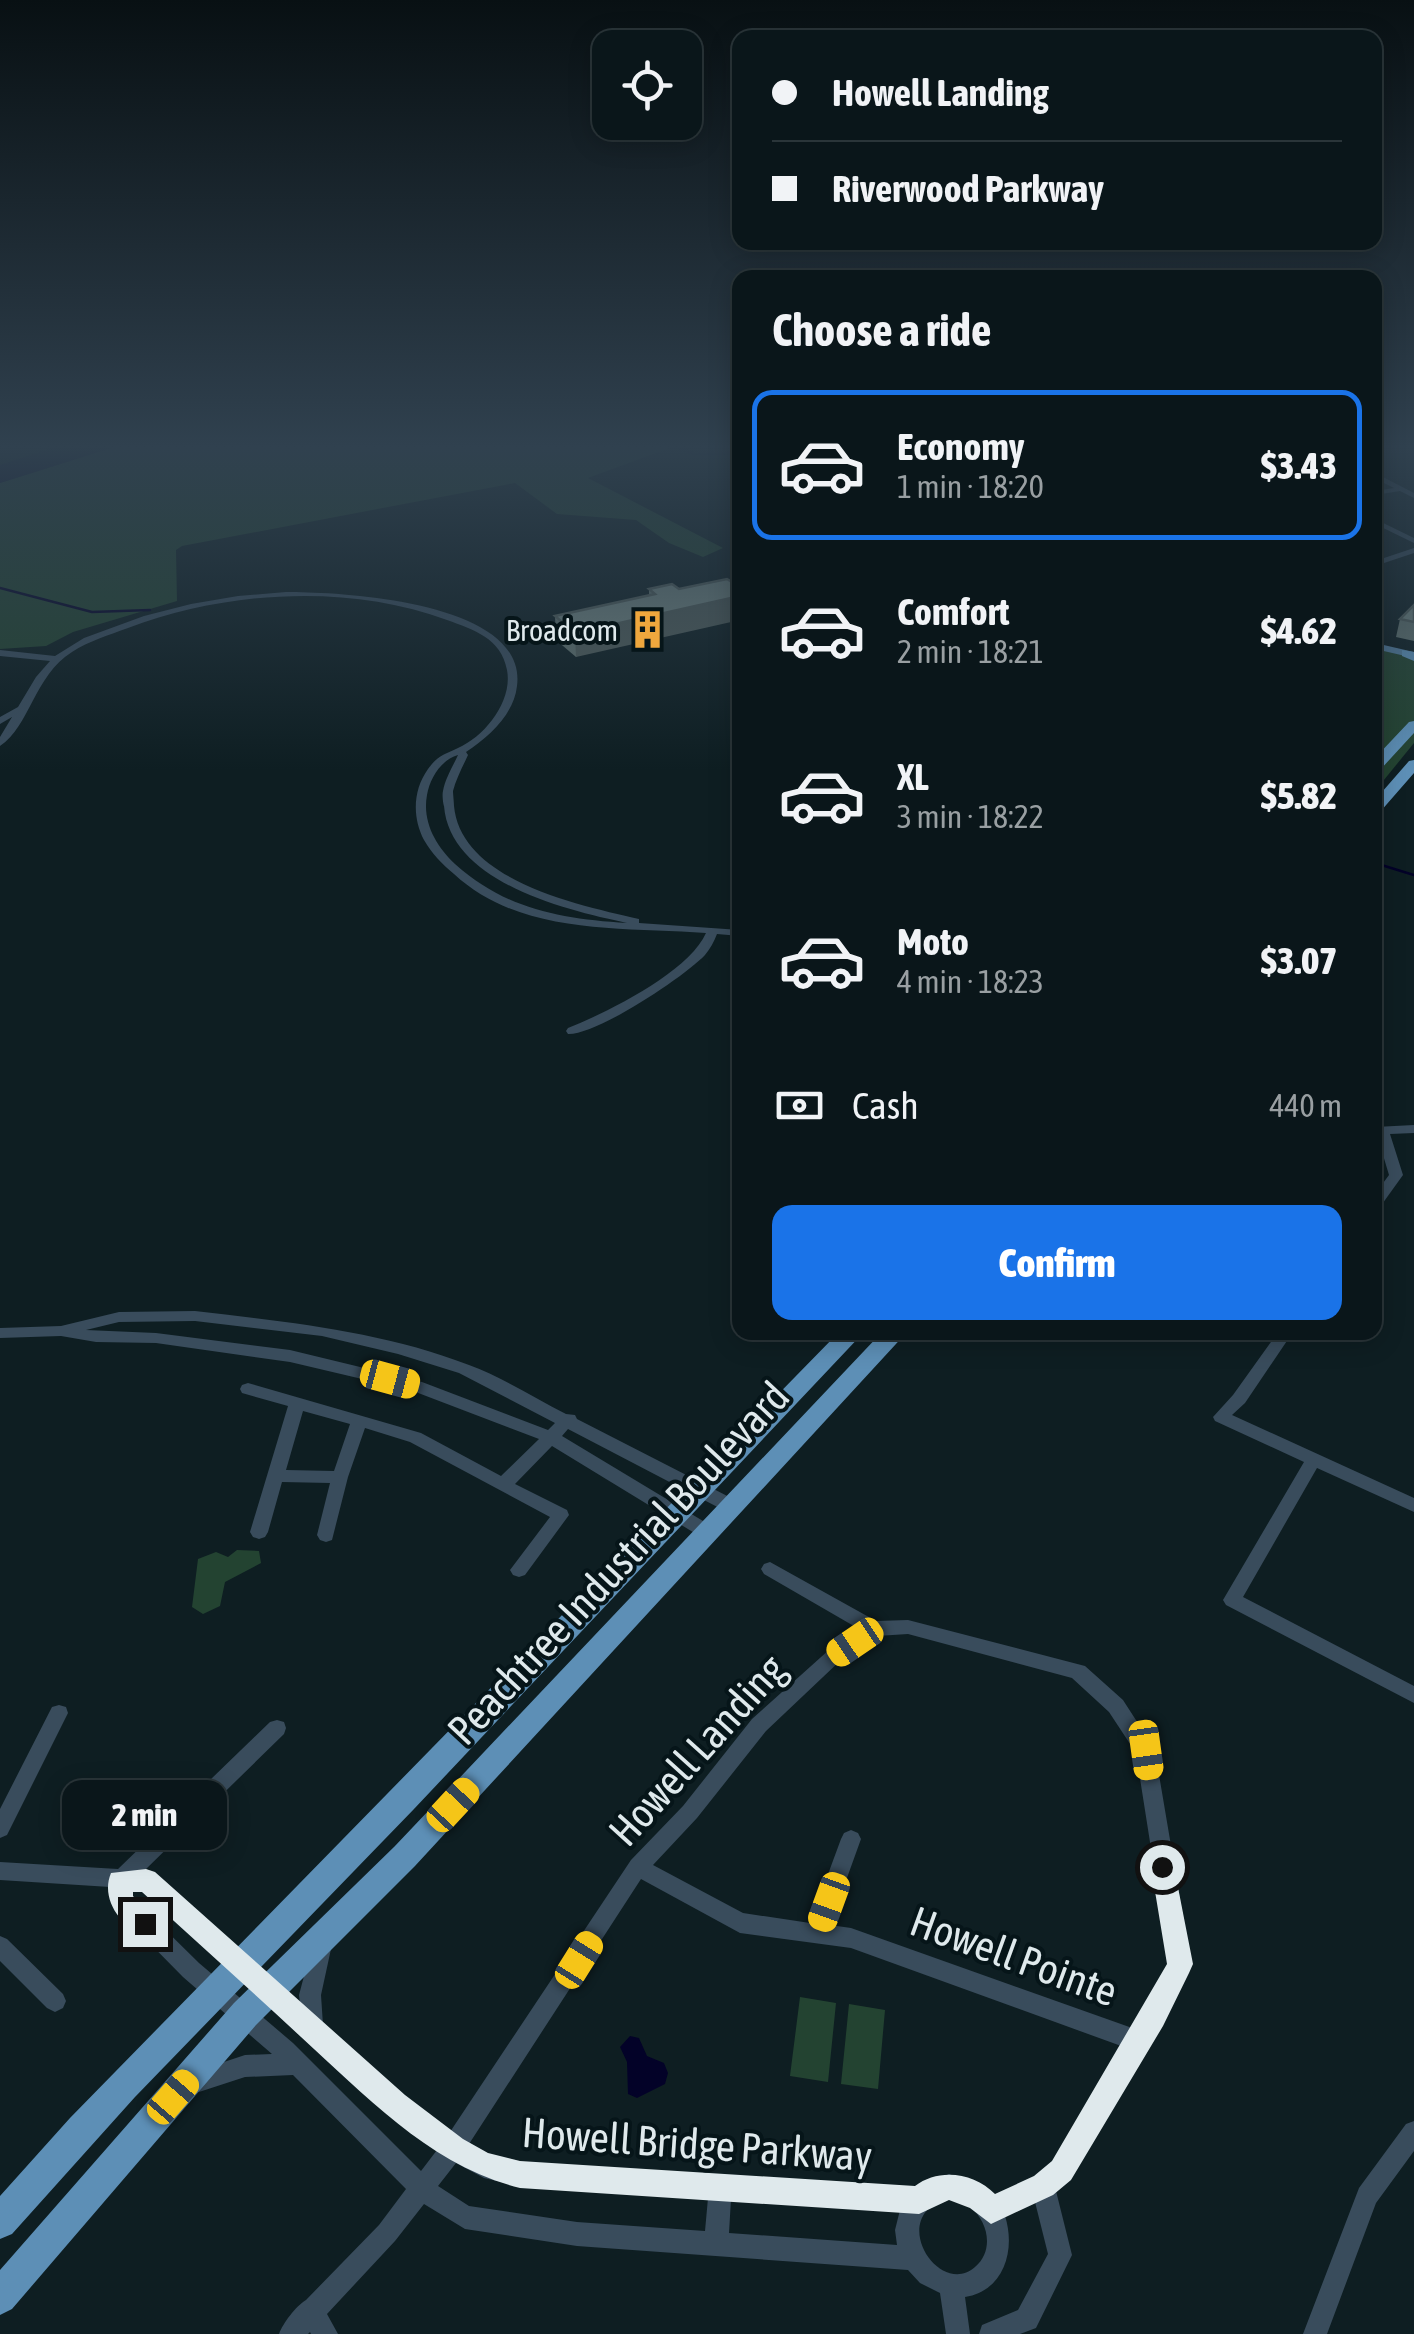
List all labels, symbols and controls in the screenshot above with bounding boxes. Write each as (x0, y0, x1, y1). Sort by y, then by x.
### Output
map controls (592, 30, 702, 140)
button: locate (592, 30, 702, 140)
text: Howell Landing (832, 71, 1049, 114)
text: Riverwood Parkway (832, 167, 1104, 210)
text: Choose a ride (772, 304, 991, 356)
icon: car (777, 420, 867, 510)
text: Economy (897, 425, 1024, 468)
text: $3.43 (1261, 444, 1337, 487)
text: 1 min · 18:20 (897, 468, 1044, 505)
icon: car (777, 585, 867, 675)
text: Comfort (897, 590, 1009, 633)
building icon: Broadcom (627, 609, 669, 651)
text: $4.62 (1261, 609, 1337, 652)
place label: Broadcom (506, 613, 618, 647)
text: 2 min · 18:21 (897, 633, 1044, 670)
icon: car (777, 750, 867, 840)
text: XL (897, 755, 929, 798)
text: $5.82 (1261, 774, 1337, 817)
text: 3 min · 18:22 (897, 798, 1044, 835)
icon: car (777, 915, 867, 1005)
text: Moto (897, 920, 969, 963)
text: $3.07 (1261, 939, 1337, 982)
text: 4 min · 18:23 (897, 963, 1044, 1000)
icon: cash (772, 1078, 827, 1133)
text: Cash (852, 1084, 919, 1127)
text: 440 m (1269, 1087, 1342, 1124)
button: Confirm (772, 1205, 1342, 1320)
car (357, 1357, 423, 1401)
street label: Peachtree Industrial Boulevard (438, 1372, 798, 1754)
car (822, 1613, 888, 1671)
street label: Howell Landing (599, 1645, 795, 1855)
car (1127, 1718, 1165, 1782)
car (422, 1773, 484, 1837)
callout: 2 min (62, 1779, 228, 1849)
text: 2 min (112, 1796, 177, 1833)
route start (1140, 1845, 1185, 1890)
car (805, 1869, 853, 1935)
street label: Howell Pointe (904, 1896, 1124, 2016)
route end (123, 1902, 168, 1947)
car (550, 1927, 608, 1993)
car (142, 2065, 204, 2129)
street label: Howell Bridge Parkway (520, 2108, 874, 2180)

